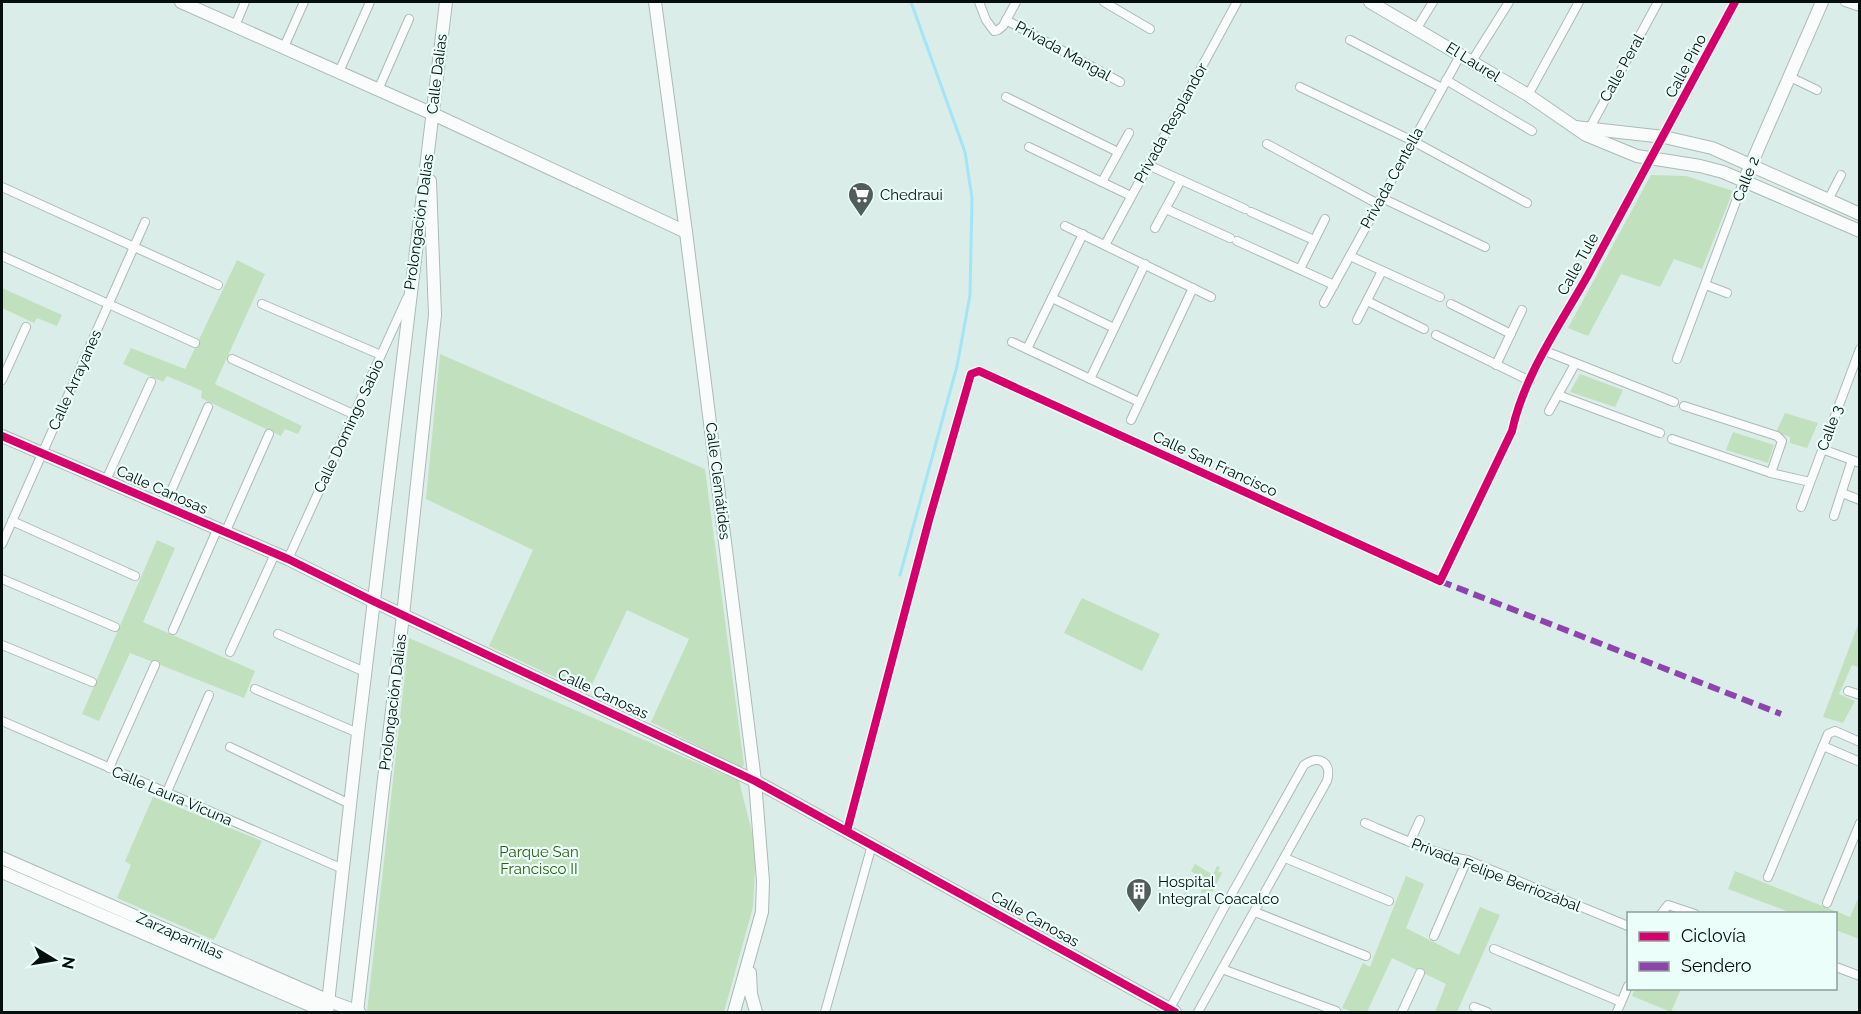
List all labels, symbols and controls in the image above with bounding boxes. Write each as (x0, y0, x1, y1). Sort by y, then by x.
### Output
street label: Privada Mangal (1012, 17, 1115, 85)
street label: Calle Peral (1596, 30, 1648, 105)
street label: Calle Pino (1662, 31, 1710, 101)
street label: Calle Dalias (423, 33, 451, 115)
street label: El Laurel (1443, 38, 1504, 86)
street label: Privada Resplandor (1131, 59, 1212, 186)
street label: Privada Centella (1357, 124, 1427, 232)
street label: Prolongación Dalias (401, 153, 437, 291)
street label: Calle 2 (1729, 154, 1763, 204)
supermarket icon: Chedraui (846, 180, 876, 218)
place label: Chedraui (880, 186, 943, 204)
street label: Calle Tule (1554, 230, 1603, 298)
street label: Calle Arrayanes (45, 327, 105, 433)
street label: Calle Domingo Sabio (310, 356, 388, 496)
street label: Calle 3 (1813, 403, 1847, 453)
street label: Calle Clemátides (702, 421, 734, 541)
street label: Calle San Francisco (1150, 427, 1280, 501)
street label: Calle Canosas (114, 462, 210, 518)
street label: Prolongación Dalias (376, 633, 410, 771)
street label: Calle Canosas (555, 665, 651, 723)
street label: Calle Laura Vicuna (109, 762, 235, 830)
street label: Privada Felipe Berriozábal (1409, 834, 1584, 916)
park label: Parque San Francisco II (499, 843, 579, 878)
place label: Hospital Integral Coacalco (1158, 873, 1279, 908)
building icon: Hospital Integral Coacalco (1124, 876, 1154, 914)
street label: Calle Canosas (988, 887, 1082, 951)
street label: Zarzaparrillas (134, 909, 226, 963)
legend (1627, 912, 1837, 990)
text: Ciclovía (1681, 925, 1746, 946)
north arrow (24, 930, 84, 990)
text: N (58, 955, 79, 971)
text: Sendero (1681, 955, 1752, 976)

